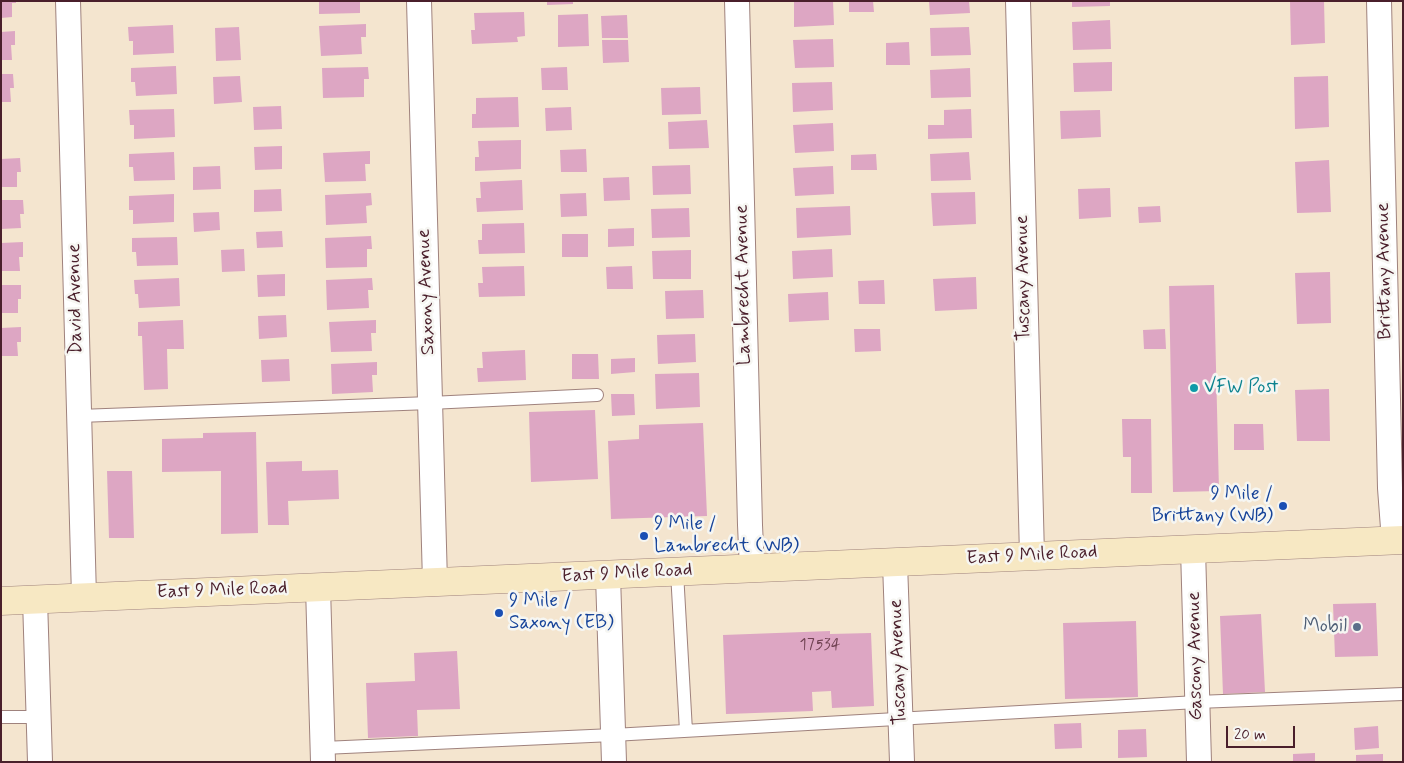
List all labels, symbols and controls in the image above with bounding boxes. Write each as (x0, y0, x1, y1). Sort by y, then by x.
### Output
street label: Brittany Avenue (1372, 202, 1398, 340)
street label: Lambrecht Avenue (731, 204, 757, 366)
street label: Tuscany Avenue (1012, 215, 1036, 341)
street label: Saxony Avenue (413, 229, 441, 355)
street label: David Avenue (64, 243, 88, 355)
place label: VFW Post (1204, 377, 1278, 399)
marker: VFW Post (1188, 382, 1200, 394)
place label: 9 Mile / Brittany (WB) (1152, 484, 1273, 528)
marker: 9 Mile / Brittany (WB) (1277, 500, 1289, 512)
place label: 9 Mile / Lambrecht (WB) (654, 514, 799, 558)
marker: 9 Mile / Lambrecht (WB) (638, 530, 650, 542)
street label: East 9 Mile Road (966, 541, 1098, 571)
street label: East 9 Mile Road (561, 559, 693, 589)
street label: East 9 Mile Road (156, 577, 288, 605)
place label: 9 Mile / Saxony (EB) (509, 591, 614, 635)
street label: Gascony Avenue (1183, 591, 1209, 721)
street label: Tuscany Avenue (885, 599, 913, 725)
marker: 9 Mile / Saxony (EB) (493, 607, 505, 619)
place label: Mobil (1303, 616, 1347, 638)
marker: Mobil (1351, 621, 1363, 633)
house number: 17534 (799, 636, 841, 656)
scale bar (1229, 716, 1298, 748)
text: 20 m (1234, 725, 1266, 745)

